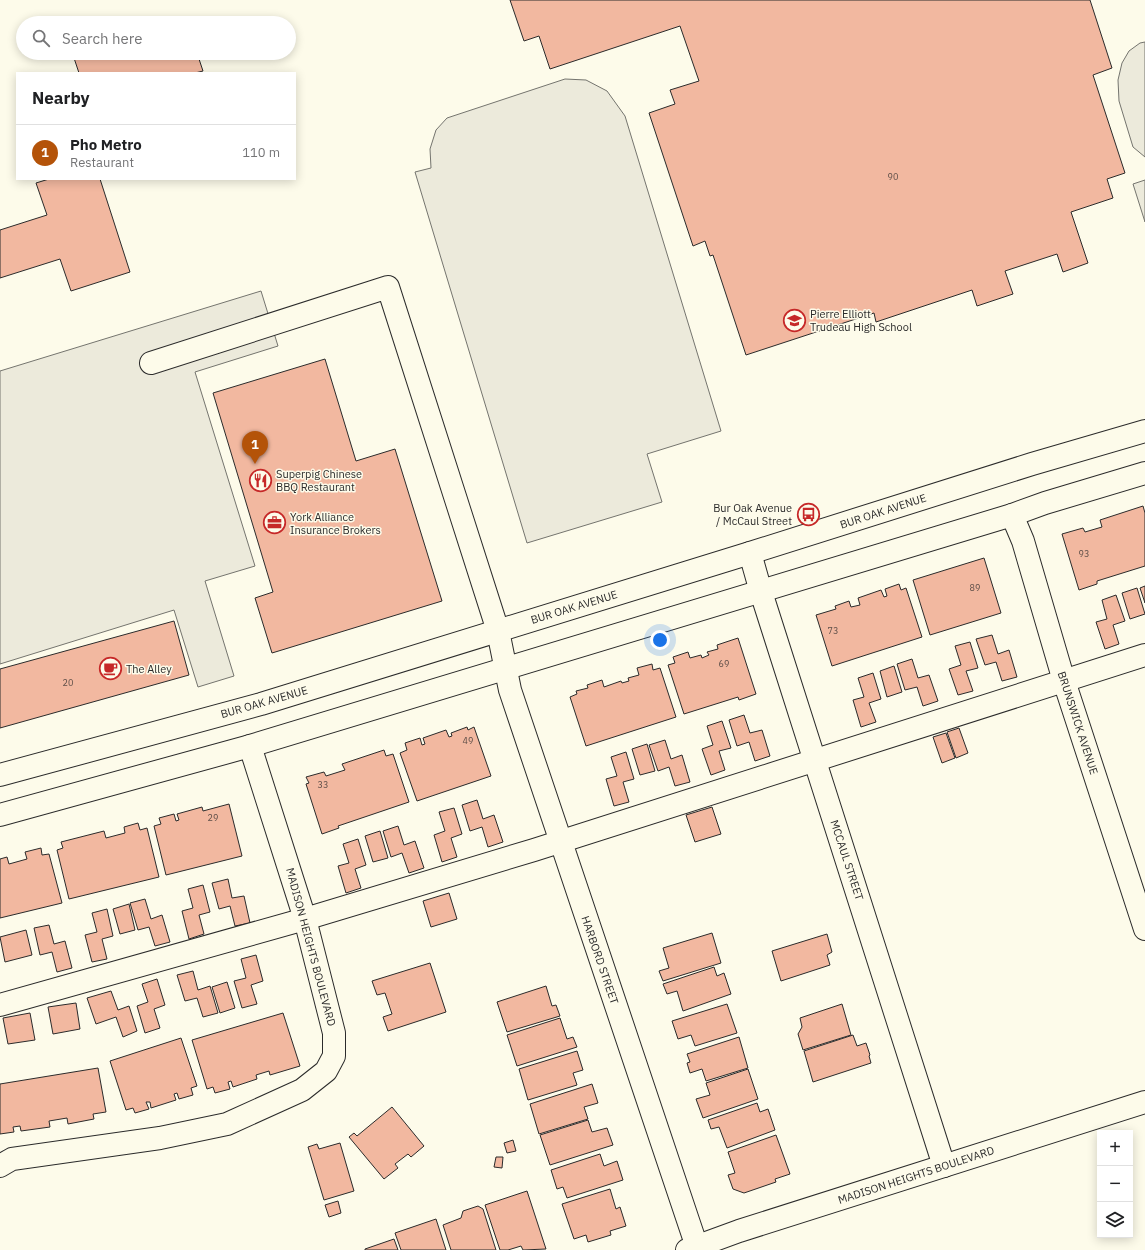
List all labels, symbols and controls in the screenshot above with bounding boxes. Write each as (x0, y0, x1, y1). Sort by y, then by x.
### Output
search box (16, 16, 296, 60)
icon: search (30, 27, 52, 49)
text: Search here (62, 29, 142, 48)
text: Nearby (32, 87, 90, 109)
text: Pho Metro (70, 135, 142, 154)
text: 1 (41, 144, 49, 161)
text: 110 m (242, 144, 280, 161)
text: Restaurant (70, 154, 134, 171)
house number: 90 (888, 171, 898, 182)
school or university icon: Pierre Elliott Trudeau High School (781, 307, 807, 333)
place label: Pierre Elliott Trudeau High School (810, 307, 912, 334)
pin: 1 (242, 431, 268, 464)
restaurant icon: Superpig Chinese BBQ Restaurant (248, 467, 274, 493)
place label: Superpig Chinese BBQ Restaurant (276, 467, 362, 494)
street label: BUR OAK AVENUE (838, 490, 928, 532)
place label: Bur Oak Avenue / McCaul Street (713, 501, 792, 528)
bus stop icon: Bur Oak Avenue / McCaul Street (795, 501, 821, 527)
office icon: York Alliance Insurance Brokers (262, 510, 288, 536)
place label: York Alliance Insurance Brokers (290, 510, 381, 537)
house number: 93 (1079, 548, 1089, 559)
house number: 89 (970, 582, 980, 593)
street label: BUR OAK AVENUE (529, 587, 619, 627)
house number: 73 (828, 625, 838, 636)
your location (650, 630, 670, 650)
cafe icon: The Alley (98, 656, 124, 682)
house number: 69 (719, 658, 729, 669)
place label: The Alley (126, 662, 172, 676)
street label: BRUNSWICK AVENUE (1055, 670, 1101, 776)
house number: 20 (63, 677, 73, 688)
street label: BUR OAK AVENUE (219, 683, 309, 721)
house number: 49 (463, 735, 473, 746)
house number: 33 (318, 779, 328, 790)
house number: 29 (208, 812, 218, 823)
street label: MCCAUL STREET (827, 818, 867, 903)
street label: MADISON HEIGHTS BOULEVARD (283, 866, 339, 1028)
street label: HARBORD STREET (578, 914, 622, 1007)
map controls (1097, 1130, 1133, 1238)
button: + (1097, 1130, 1133, 1166)
street label: MADISON HEIGHTS BOULEVARD (836, 1143, 996, 1207)
button: − (1097, 1166, 1133, 1202)
button: layers (1097, 1202, 1133, 1238)

